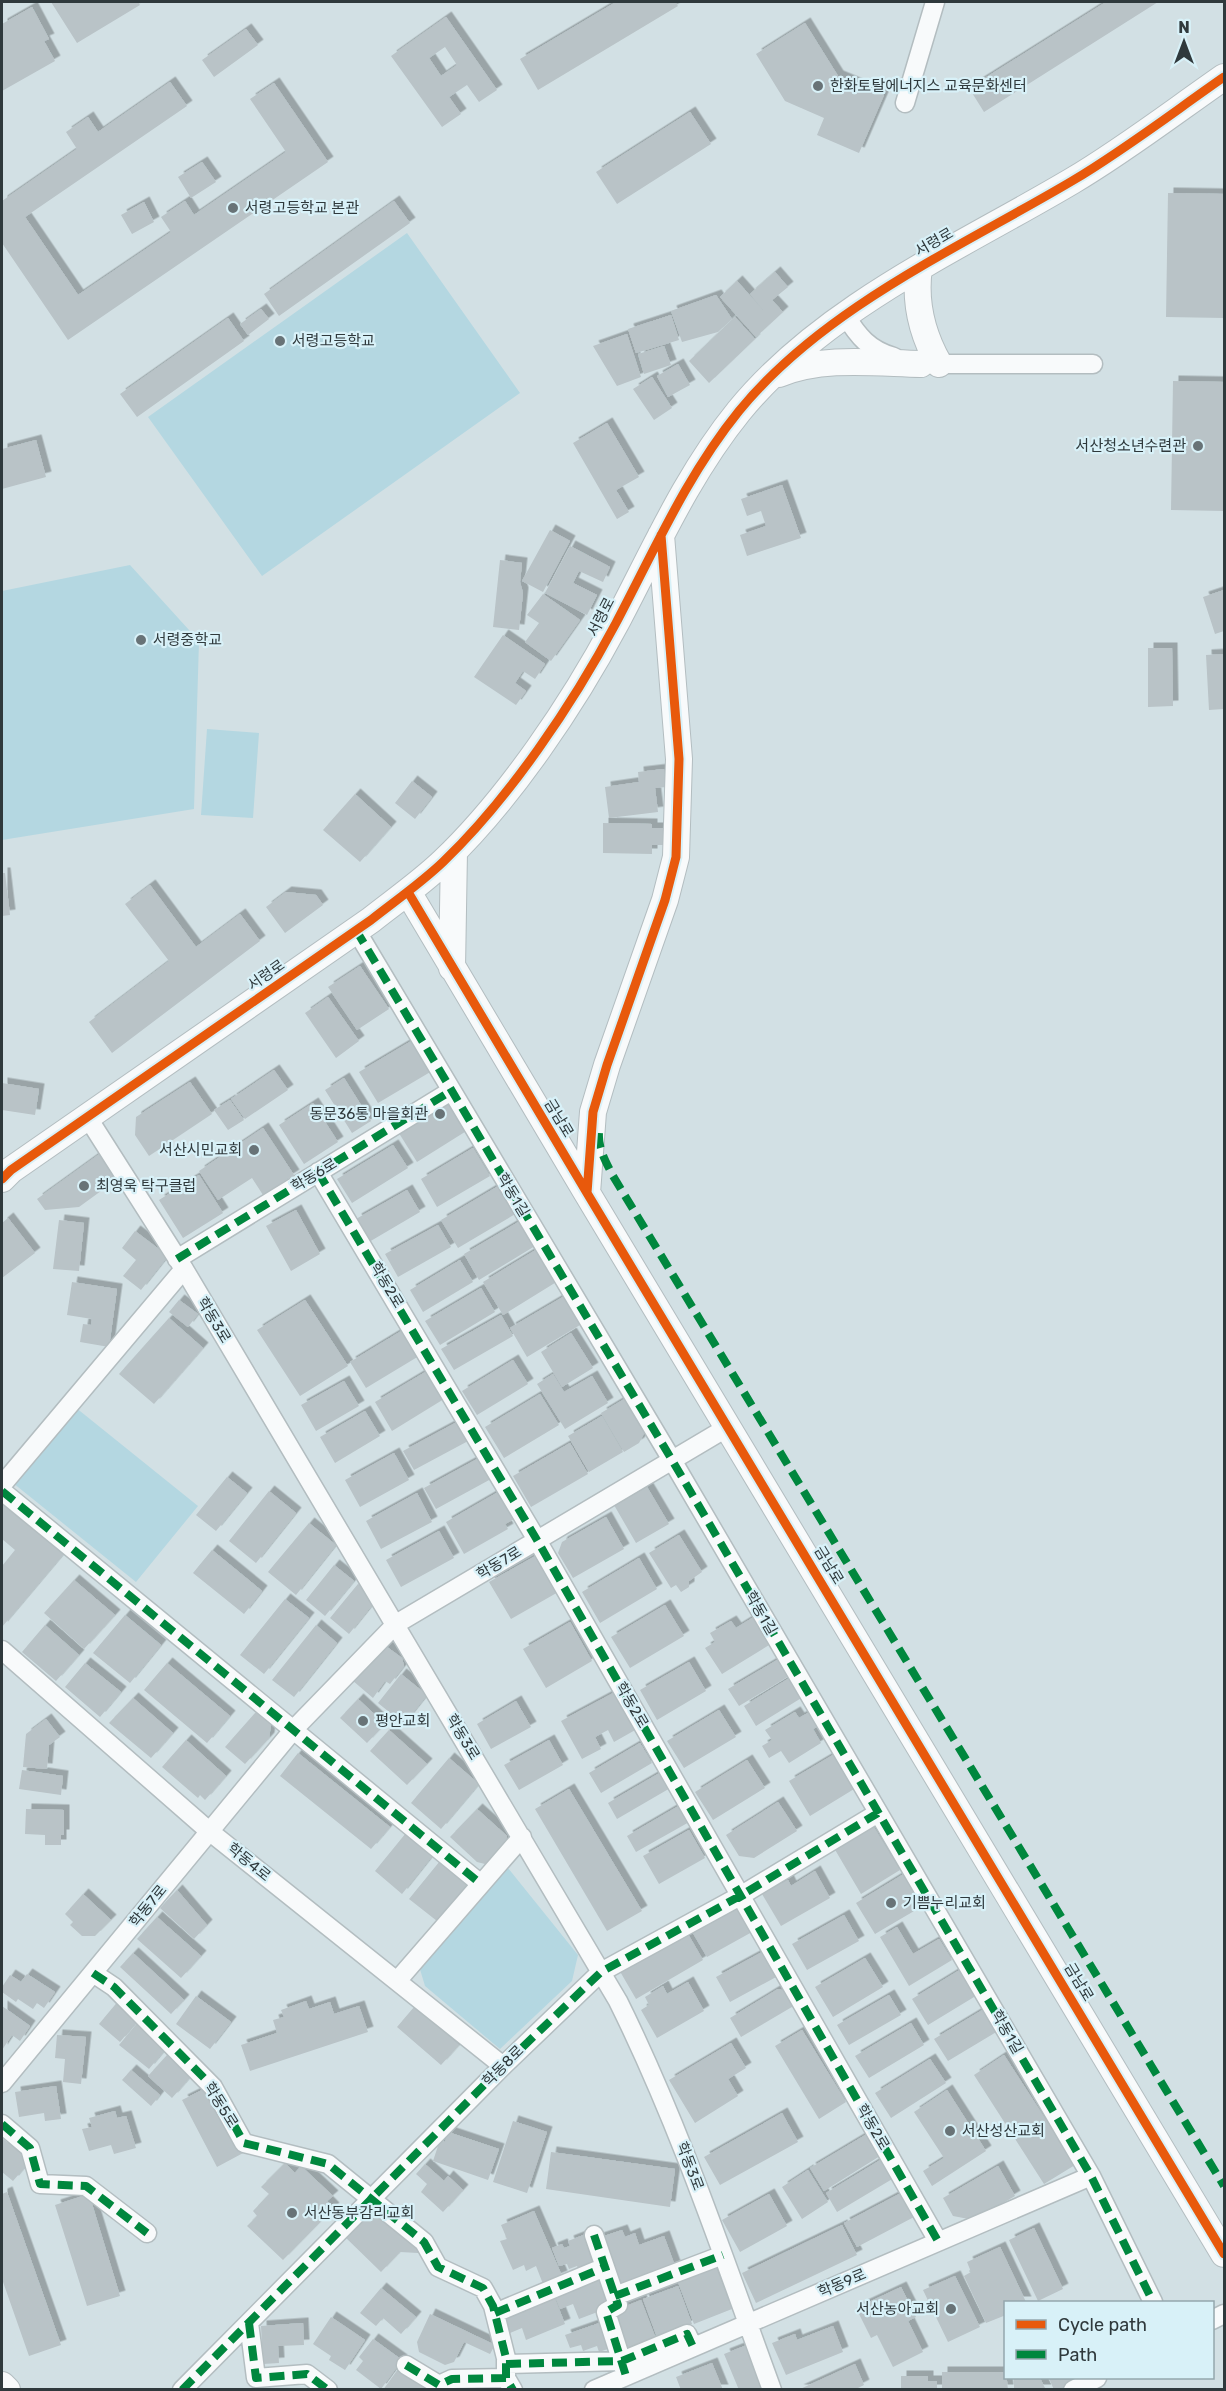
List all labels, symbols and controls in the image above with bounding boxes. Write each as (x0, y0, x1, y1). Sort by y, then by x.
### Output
north arrow (1154, 12, 1214, 72)
text: N (1178, 18, 1190, 37)
place label: 한화토탈에너지스 교육문화센터 (830, 77, 1027, 95)
marker: 한화토탈에너지스 교육문화센터 (811, 79, 825, 93)
place label: 서령고등학교 본관 (245, 199, 359, 217)
marker: 서령고등학교 본관 (226, 201, 240, 215)
street label: 서령로 (912, 224, 956, 260)
place label: 서령고등학교 (292, 332, 375, 350)
marker: 서령고등학교 (273, 334, 287, 348)
place label: 서산청소년수련관 (1076, 437, 1186, 455)
marker: 서산청소년수련관 (1191, 439, 1205, 453)
street label: 서령로 (584, 594, 618, 640)
place label: 서령중학교 (153, 631, 222, 649)
marker: 서령중학교 (134, 633, 148, 647)
street label: 서령로 (244, 956, 288, 994)
street label: 금남로 (541, 1096, 577, 1140)
place label: 동문36통 마을회관 (310, 1105, 428, 1123)
marker: 동문36통 마을회관 (433, 1107, 447, 1121)
place label: 서산시민교회 (159, 1141, 242, 1159)
marker: 서산시민교회 (247, 1143, 261, 1157)
street label: 학동6로 (288, 1154, 340, 1196)
street label: 학동1길 (493, 1170, 533, 1220)
place label: 최영욱 탁구클럽 (96, 1177, 196, 1195)
marker: 최영욱 탁구클럽 (77, 1179, 91, 1193)
street label: 학동2로 (366, 1259, 408, 1311)
street label: 학동3로 (193, 1294, 235, 1346)
street label: 학동7로 (473, 1543, 525, 1583)
street label: 금남로 (811, 1543, 847, 1587)
street label: 학동1길 (741, 1588, 781, 1638)
street label: 학동2로 (612, 1679, 652, 1731)
street label: 학동3로 (442, 1711, 484, 1763)
place label: 평안교회 (375, 1712, 430, 1730)
marker: 평안교회 (356, 1714, 370, 1728)
street label: 학동4로 (224, 1839, 274, 1885)
street label: 학동7로 (126, 1881, 170, 1931)
place label: 기쁨누리교회 (903, 1894, 986, 1912)
marker: 기쁨누리교회 (884, 1896, 898, 1910)
street label: 금남로 (1061, 1960, 1097, 2004)
street label: 학동1길 (987, 2007, 1027, 2057)
street label: 학동8로 (479, 2042, 527, 2090)
street label: 학동5로 (200, 2079, 242, 2131)
street label: 학동2로 (853, 2101, 893, 2153)
place label: 서산성산교회 (962, 2122, 1045, 2140)
marker: 서산성산교회 (943, 2124, 957, 2138)
street label: 학동3로 (673, 2139, 707, 2193)
place label: 서산동부감리교회 (304, 2204, 414, 2222)
marker: 서산동부감리교회 (285, 2206, 299, 2220)
street label: 학동9로 (815, 2265, 869, 2301)
place label: 서산농아교회 (856, 2300, 939, 2318)
legend (1004, 2301, 1214, 2379)
marker: 서산농아교회 (944, 2302, 958, 2316)
text: Cycle path (1058, 2314, 1147, 2336)
text: Path (1058, 2344, 1097, 2366)

